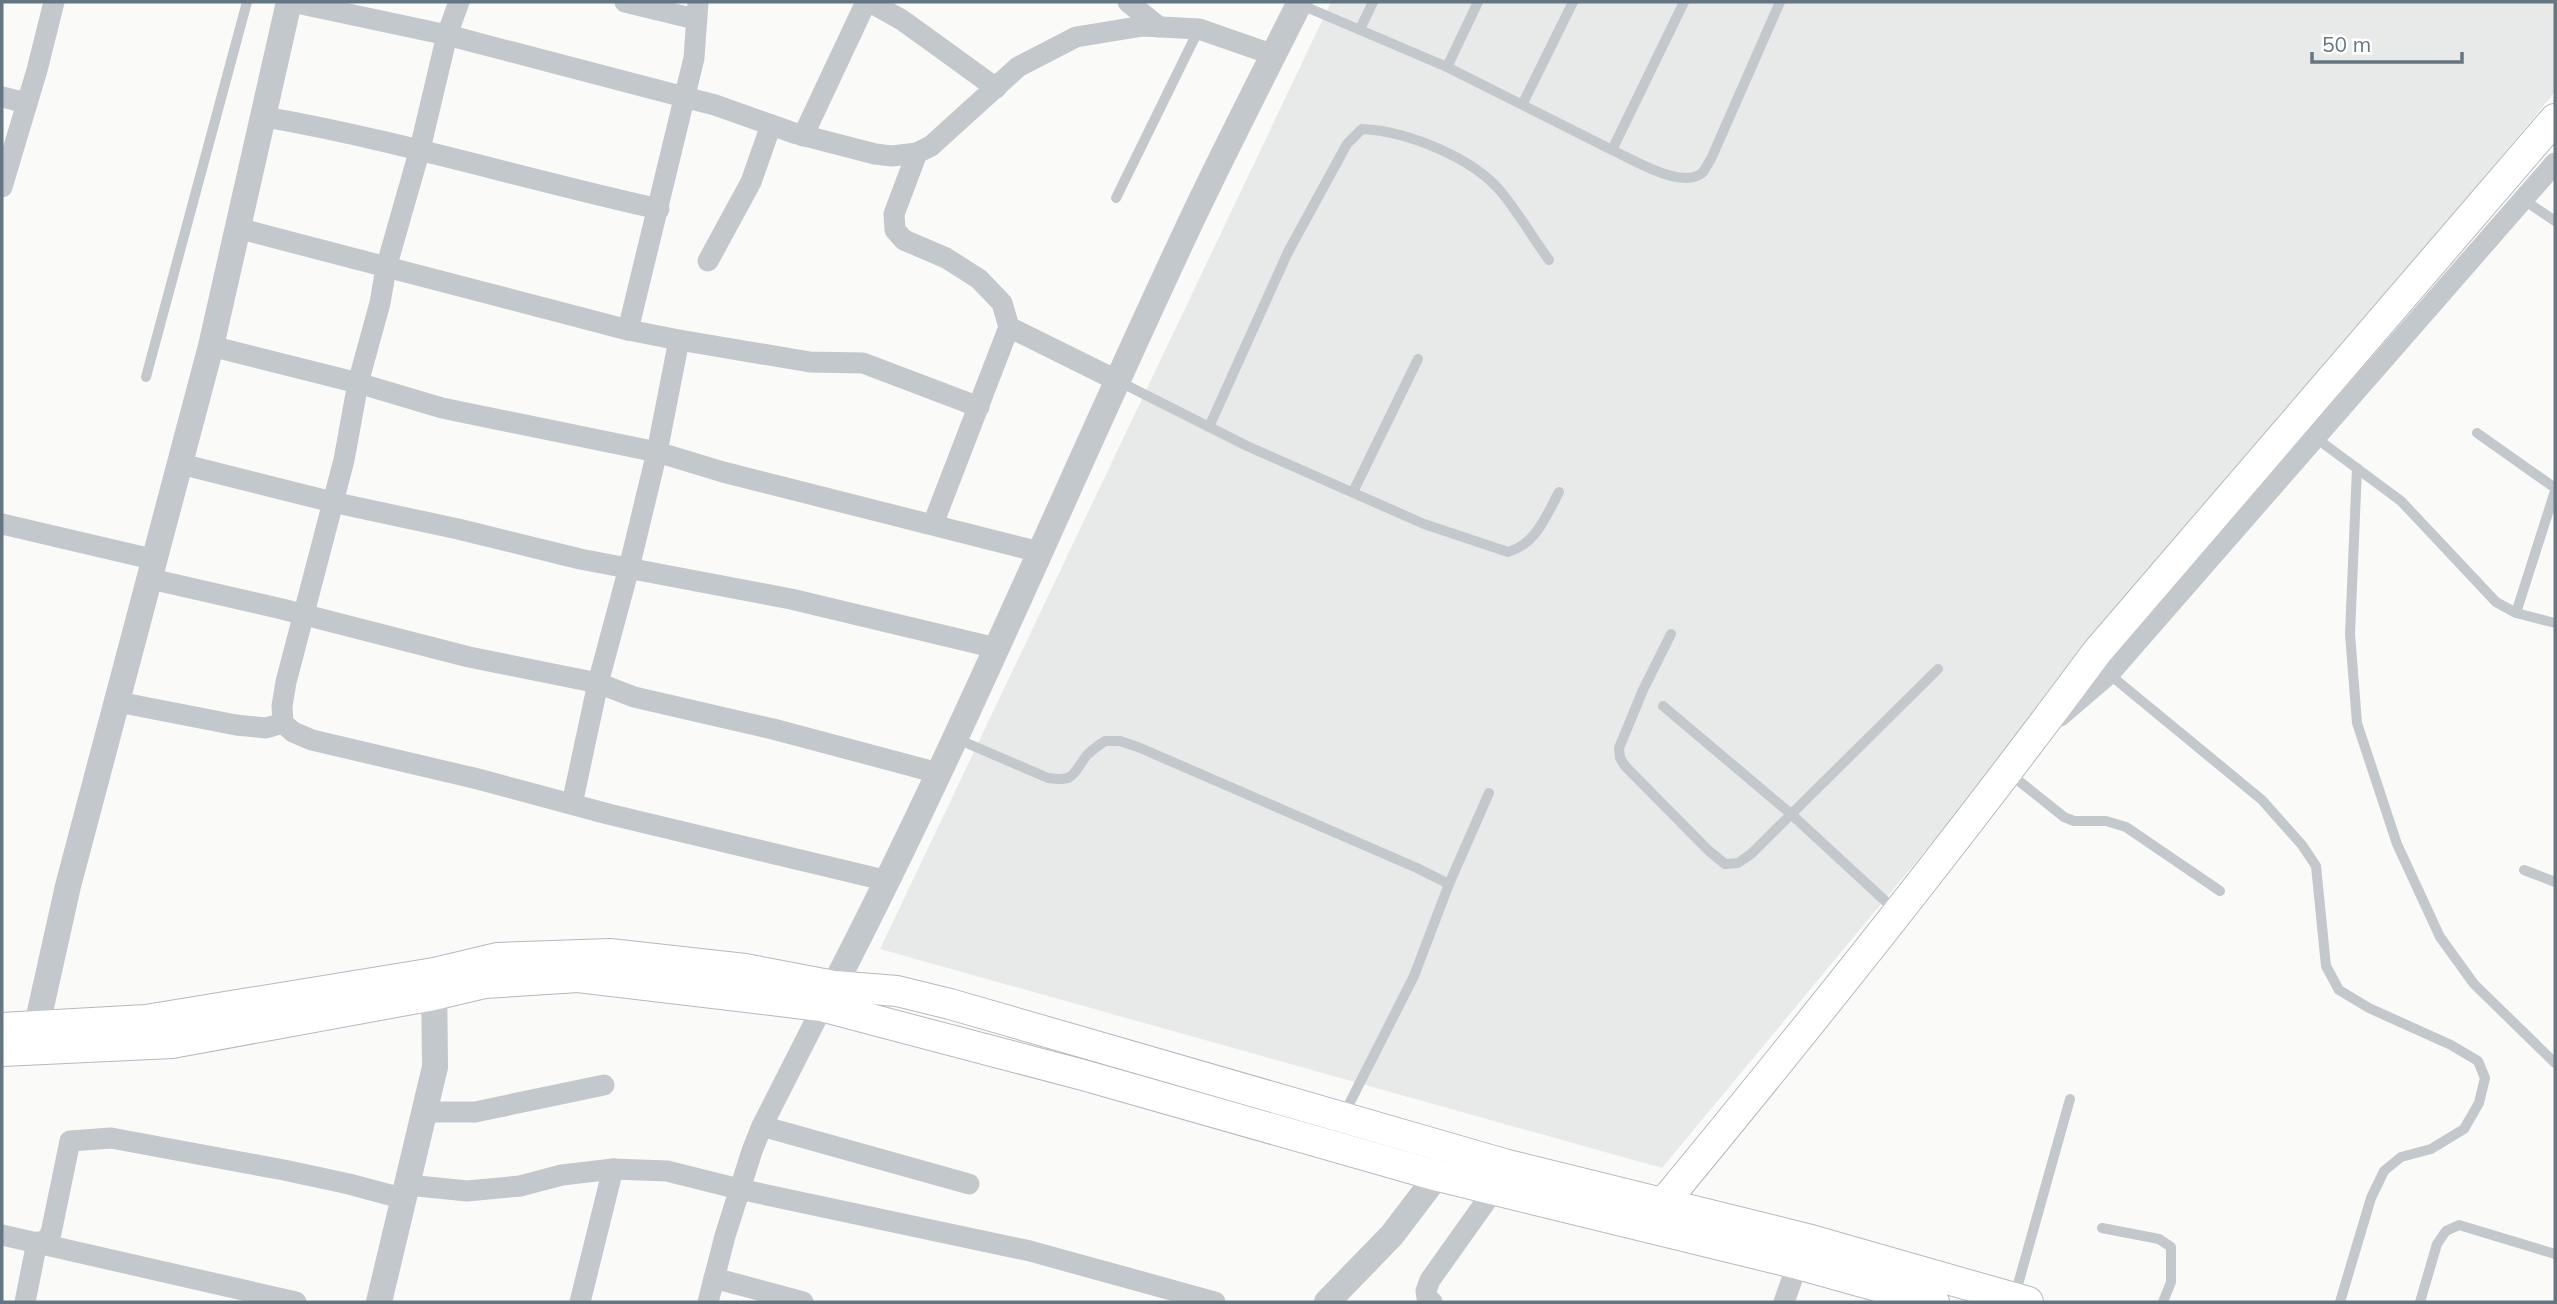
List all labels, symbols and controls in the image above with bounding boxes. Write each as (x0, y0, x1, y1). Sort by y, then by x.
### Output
scale bar (2312, 21, 2462, 65)
text: 50 m (2322, 31, 2371, 57)

